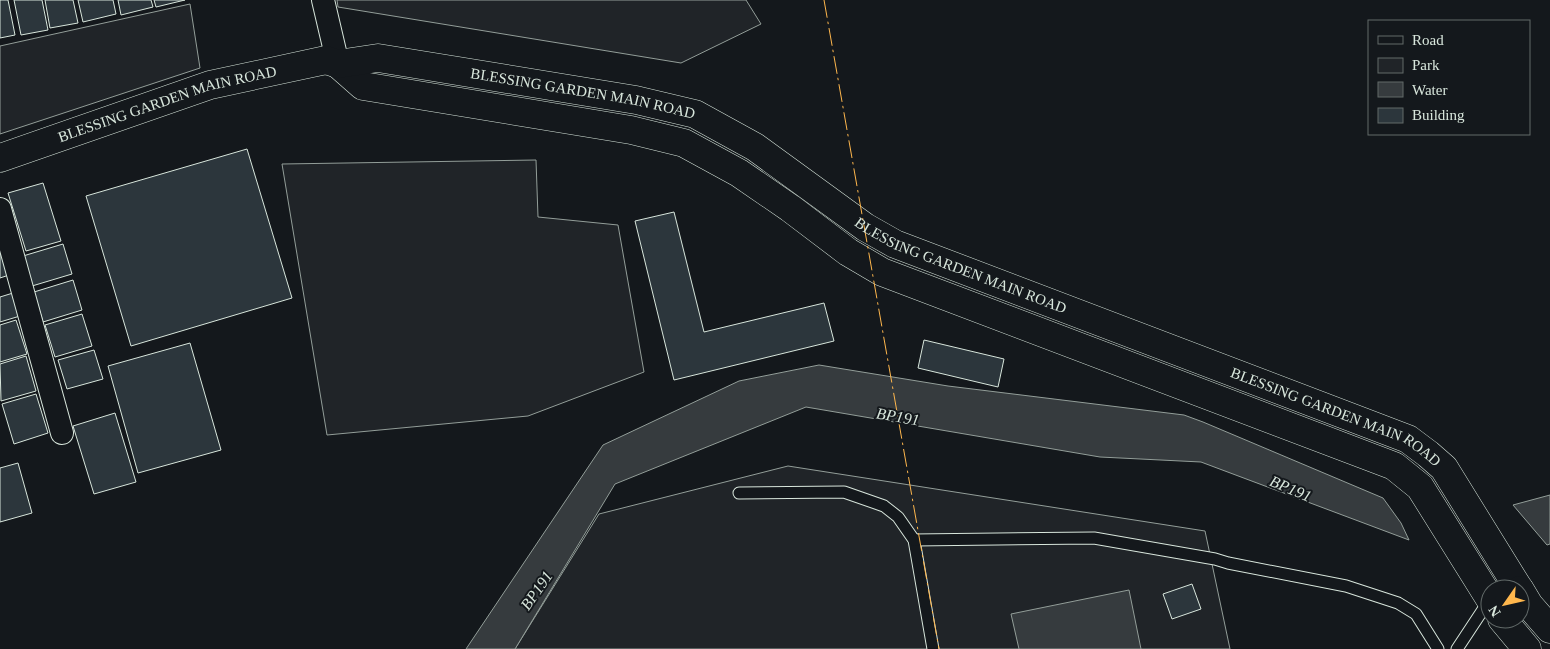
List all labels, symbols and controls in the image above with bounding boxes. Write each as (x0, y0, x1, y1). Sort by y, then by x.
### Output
legend (1368, 20, 1530, 135)
text: Road (1412, 32, 1444, 48)
text: Park (1412, 57, 1440, 73)
street label: BLESSING GARDEN MAIN ROAD (56, 63, 278, 145)
street label: BLESSING GARDEN MAIN ROAD (469, 65, 697, 122)
text: Water (1412, 82, 1447, 98)
text: Building (1412, 107, 1465, 123)
street label: BLESSING GARDEN MAIN ROAD (852, 214, 1069, 317)
street label: BLESSING GARDEN MAIN ROAD (1229, 364, 1444, 469)
water label: BP191 (875, 404, 921, 429)
water label: BP191 (1267, 472, 1314, 505)
water label: BP191 (517, 568, 556, 613)
north arrow (1480, 579, 1530, 629)
text: N (1486, 603, 1504, 619)

